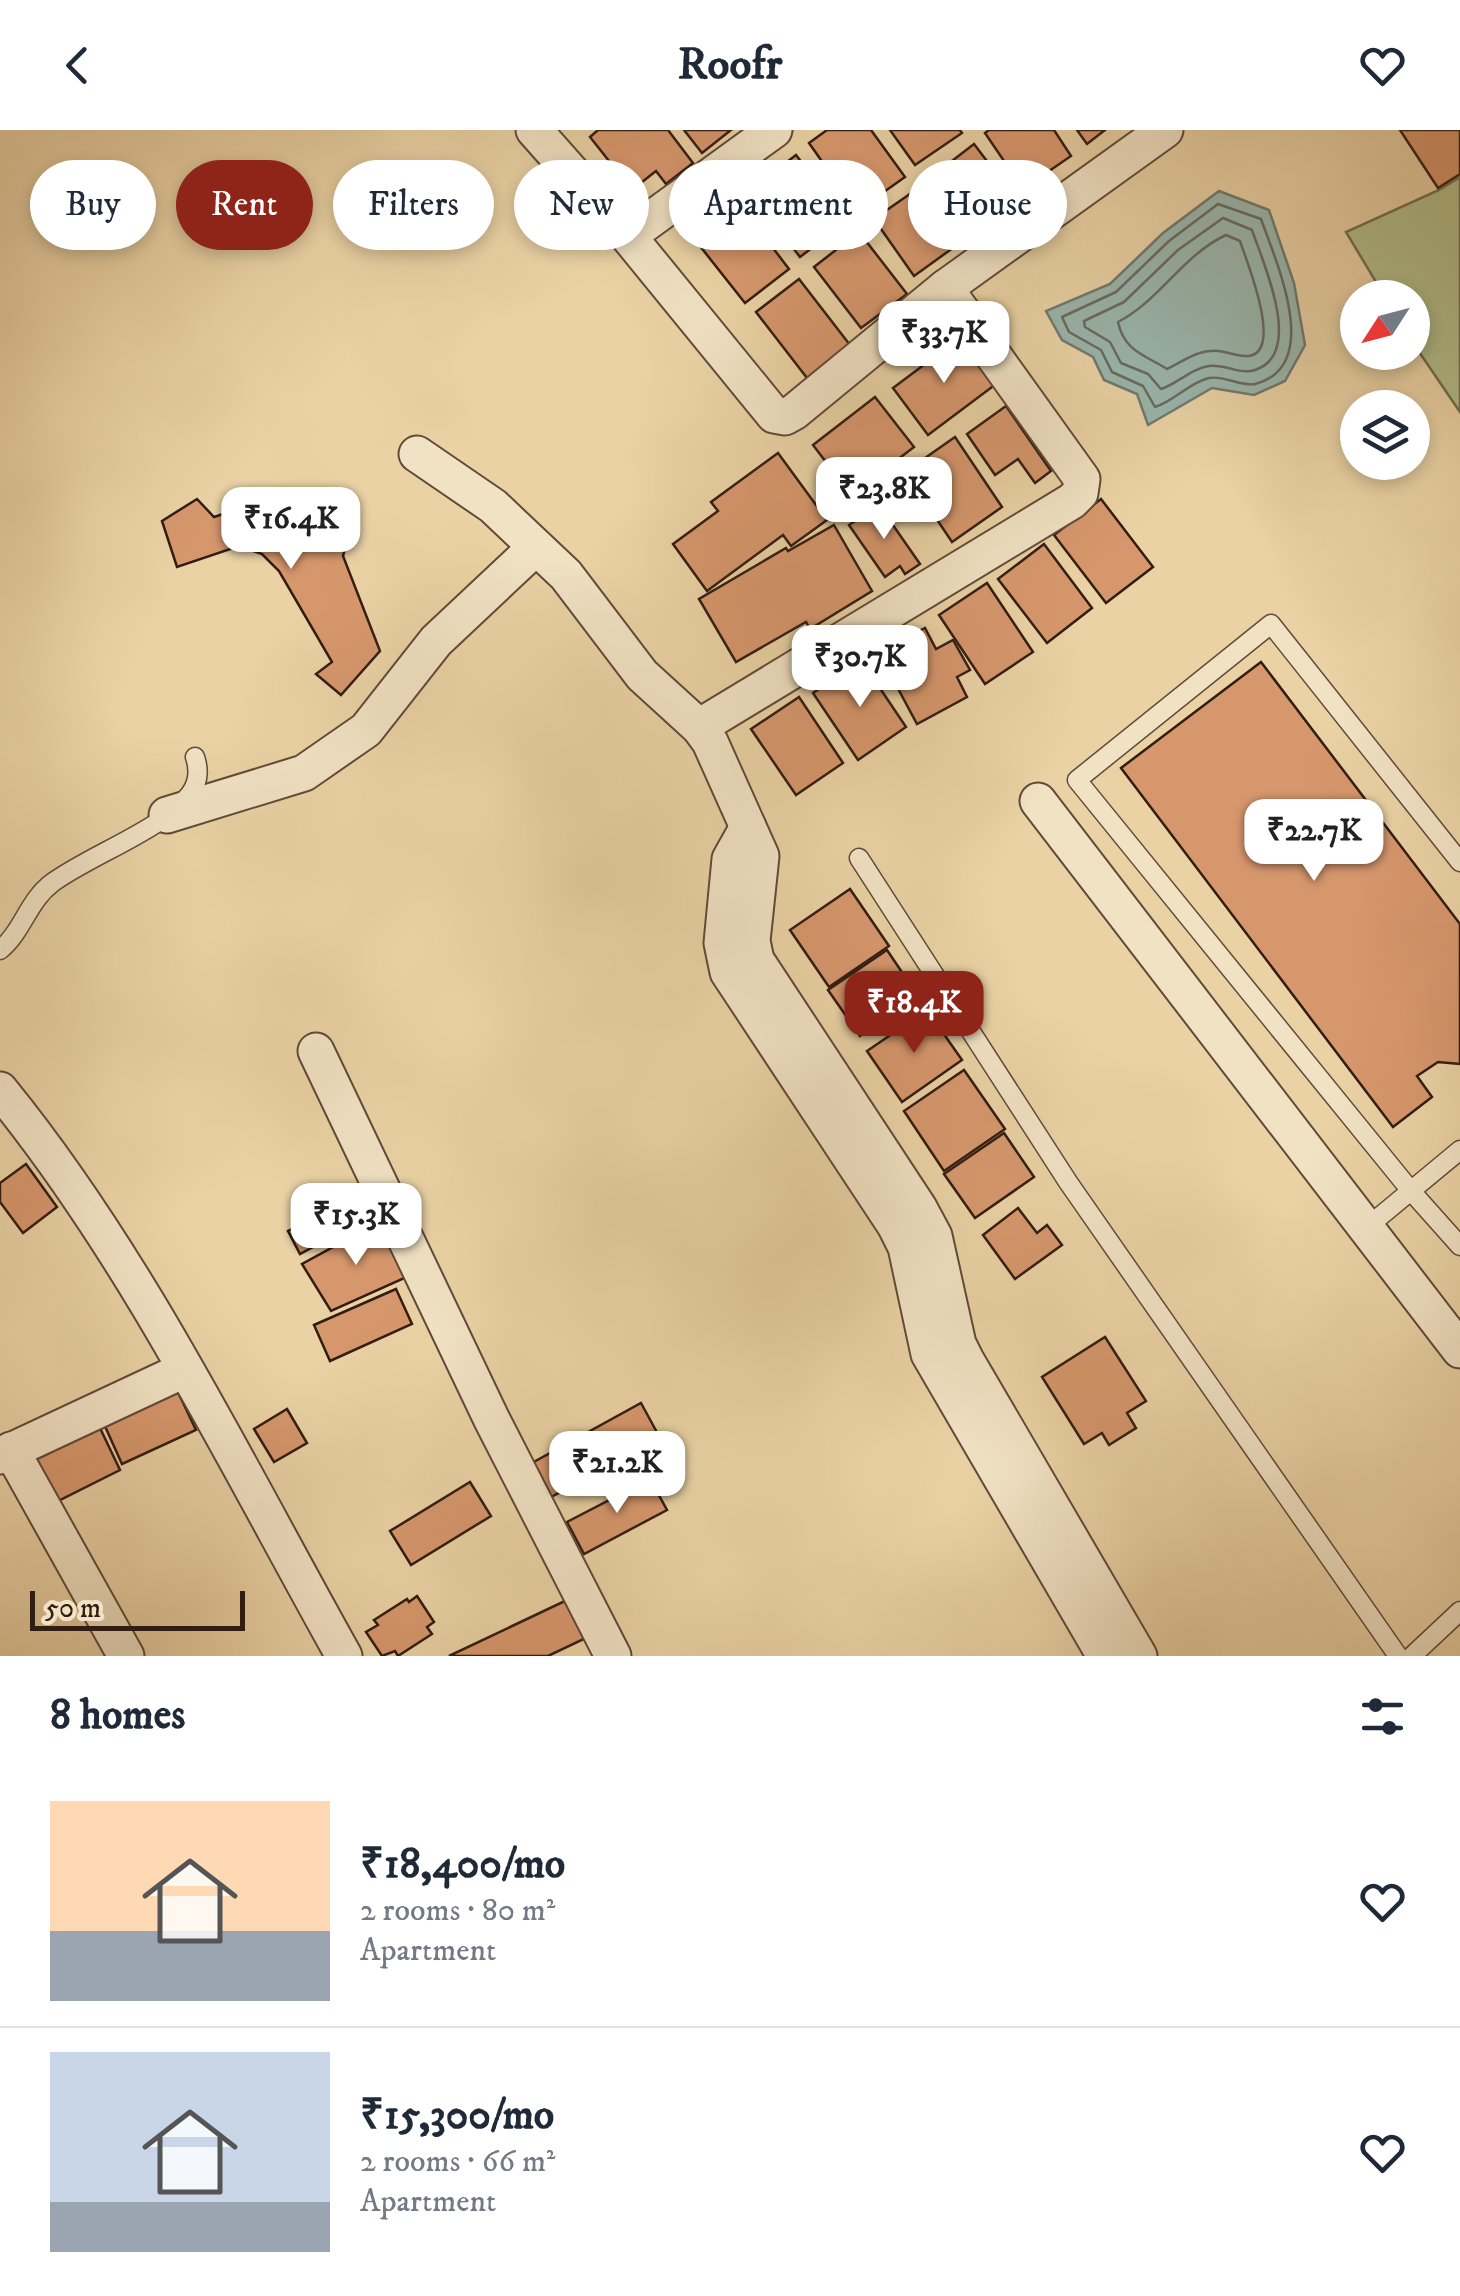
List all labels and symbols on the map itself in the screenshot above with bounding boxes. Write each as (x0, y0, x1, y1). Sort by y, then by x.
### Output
north arrow (1340, 280, 1430, 370)
pin: ₹33.7K (863, 301, 1025, 386)
pin: ₹23.8K (803, 457, 965, 542)
pin: ₹16.4K (210, 487, 372, 572)
pin: ₹30.7K (779, 625, 941, 710)
pin: ₹22.7K (1233, 799, 1395, 884)
pin: ₹18.4K (833, 971, 995, 1056)
pin: ₹15.3K (275, 1183, 437, 1268)
pin: ₹21.2K (536, 1431, 698, 1516)
scale bar (30, 1586, 245, 1630)

